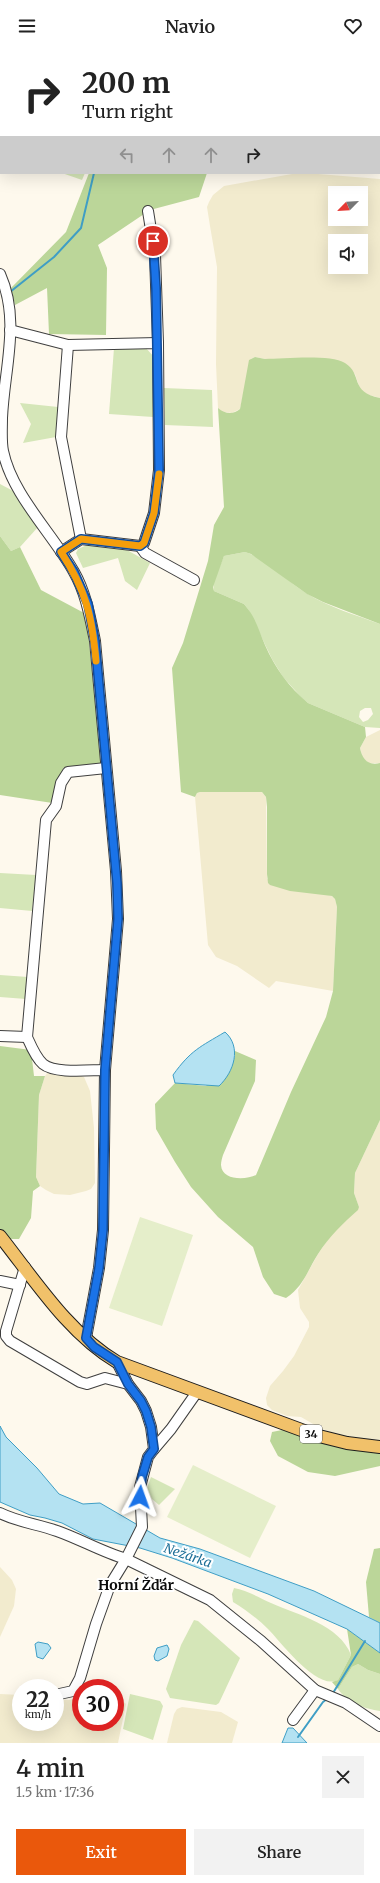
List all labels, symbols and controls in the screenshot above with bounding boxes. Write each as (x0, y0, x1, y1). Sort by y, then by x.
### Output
icon: menu (16, 15, 38, 37)
text: Navio (165, 15, 215, 38)
icon: heart (342, 15, 364, 37)
text: 200 m (82, 65, 170, 101)
icon: right (16, 68, 68, 120)
text: Turn right (82, 100, 173, 123)
icon: left (116, 144, 138, 166)
icon: ahead (158, 144, 180, 166)
icon: ahead (200, 144, 222, 166)
icon: right (242, 144, 264, 166)
north arrow (328, 186, 368, 226)
map controls (328, 186, 368, 274)
pin (136, 224, 170, 258)
icon: arrive (142, 230, 164, 252)
button: sound (328, 234, 368, 274)
road number: 34 (300, 1425, 322, 1443)
position arrow (119, 1476, 161, 1518)
water label: Nežárka (162, 1539, 214, 1572)
district label: Horní Žďár (98, 1576, 174, 1594)
speed limit sign: 30 (72, 1679, 124, 1731)
text: 22 (26, 1687, 50, 1712)
text: km/h (25, 1708, 51, 1721)
text: 4 min (16, 1753, 85, 1784)
button: close (322, 1756, 364, 1798)
text: 1.5 km · 17:36 (16, 1784, 94, 1801)
button: Exit (16, 1829, 186, 1875)
button: Share (194, 1829, 364, 1875)

